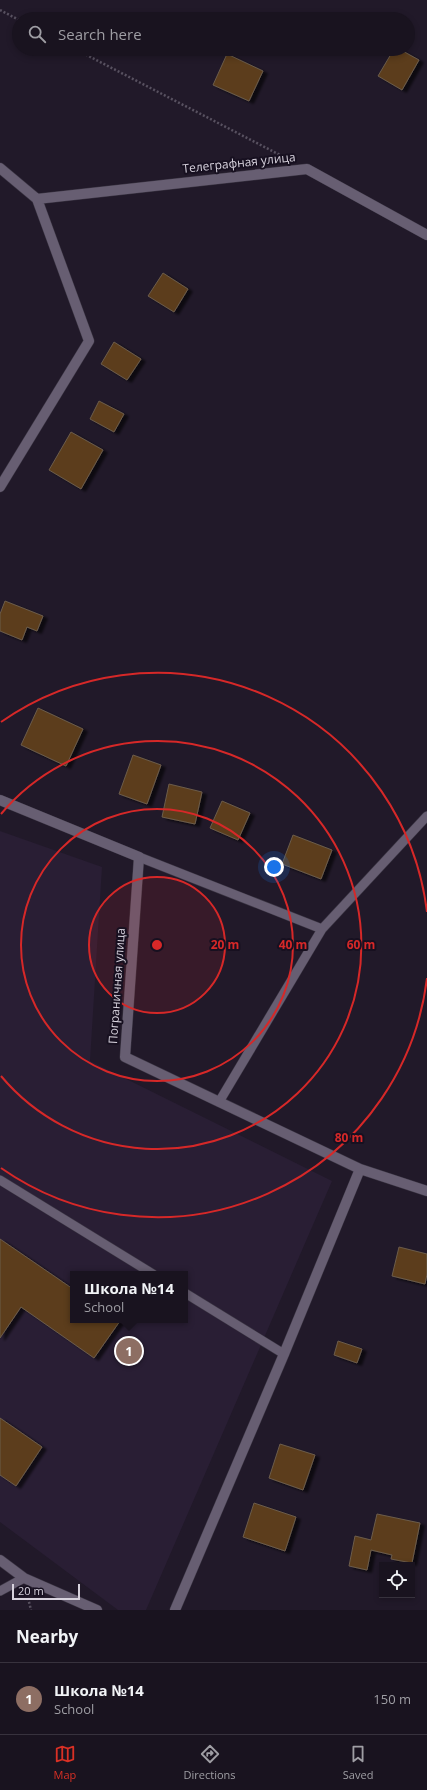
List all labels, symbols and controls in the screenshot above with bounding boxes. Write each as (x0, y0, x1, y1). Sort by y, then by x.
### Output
search box (12, 12, 415, 56)
icon: search (26, 23, 48, 45)
text: Search here (58, 24, 142, 44)
street label: Телеграфная улица (182, 148, 296, 177)
your location (264, 857, 284, 877)
street label: Пограничная улица (104, 927, 129, 1045)
text: 20 m (211, 936, 239, 953)
text: 40 m (279, 936, 307, 953)
text: 60 m (347, 936, 375, 953)
centre of rings (150, 938, 164, 952)
text: 80 m (335, 1129, 363, 1146)
popup (70, 1271, 188, 1323)
text: Школа №14 (84, 1278, 174, 1298)
text: School (84, 1298, 124, 1316)
pin: 1 (116, 1336, 142, 1366)
map controls (379, 1562, 415, 1598)
button: locate (379, 1562, 415, 1598)
scale bar (12, 1582, 80, 1601)
text: 20 m (18, 1583, 44, 1598)
text: Nearby (16, 1625, 78, 1648)
text: Школа №14 (54, 1680, 144, 1700)
text: 1 (25, 1690, 33, 1708)
text: 150 m (373, 1690, 411, 1708)
text: School (54, 1700, 94, 1718)
tab: Map (54, 1743, 76, 1782)
tab: Directions (184, 1743, 236, 1782)
tab: Saved (343, 1743, 373, 1782)

